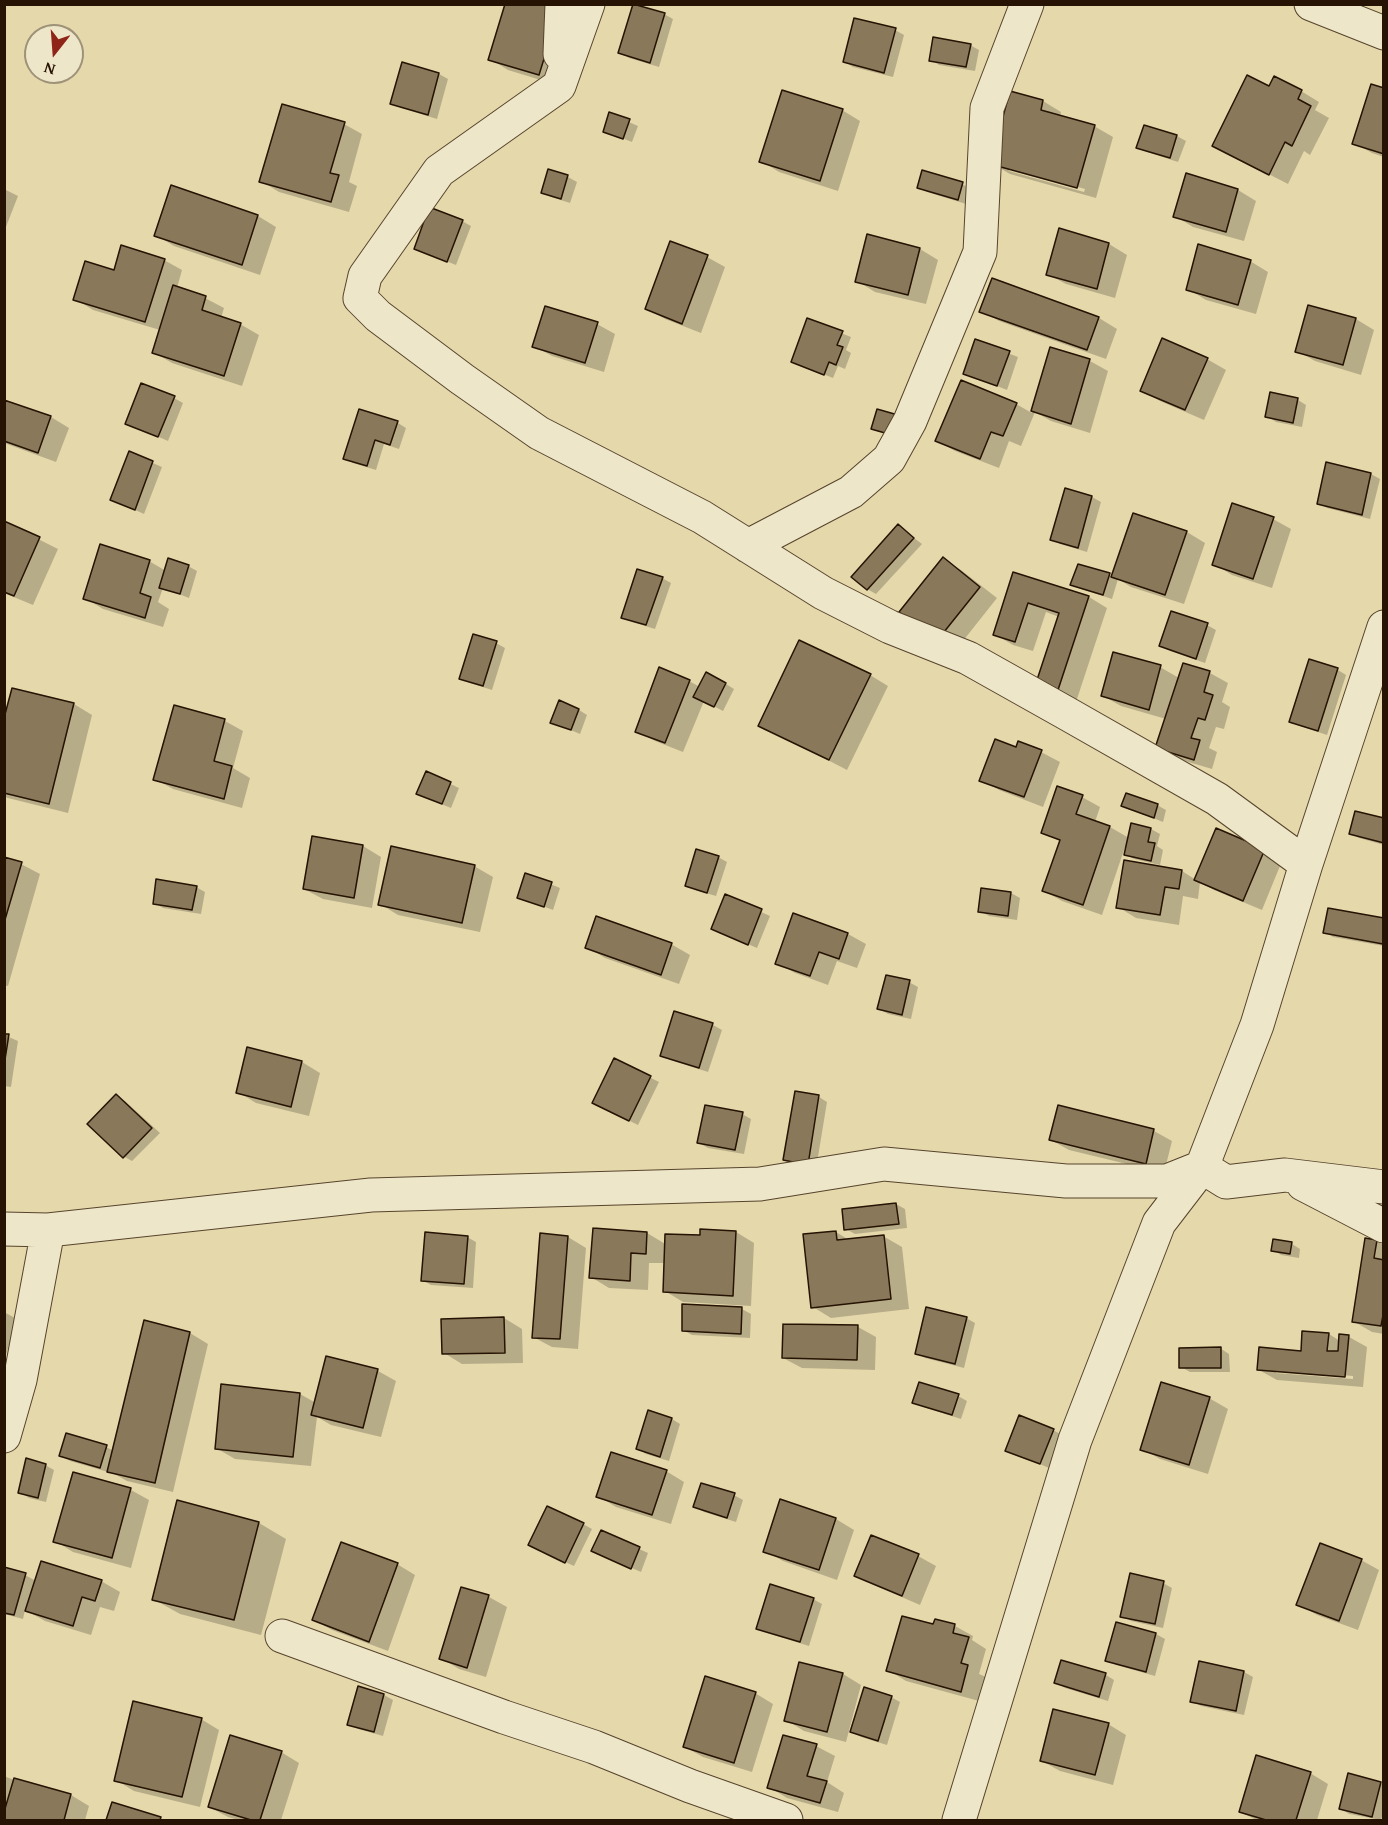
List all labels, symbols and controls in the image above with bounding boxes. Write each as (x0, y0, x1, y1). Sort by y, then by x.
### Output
north arrow (24, 24, 84, 84)
text: N (41, 56, 58, 82)

